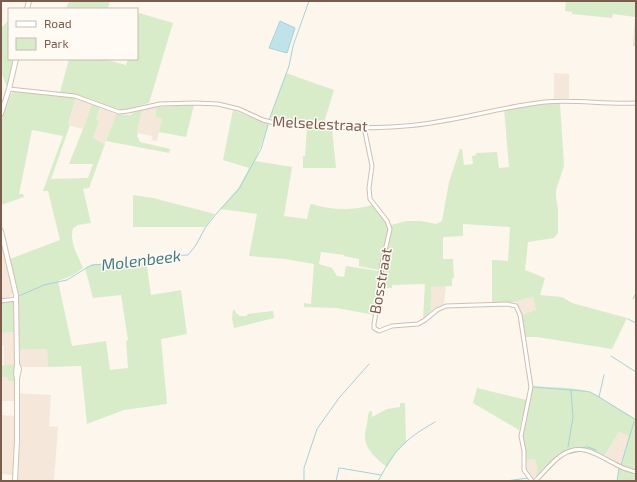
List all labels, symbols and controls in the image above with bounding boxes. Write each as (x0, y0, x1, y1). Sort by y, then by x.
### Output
legend (8, 8, 138, 60)
text: Road (44, 16, 72, 30)
text: Park (44, 36, 69, 50)
street label: Melselestraat (272, 112, 368, 134)
water label: Molenbeek (100, 245, 182, 274)
street label: Bosstraat (365, 246, 395, 315)

